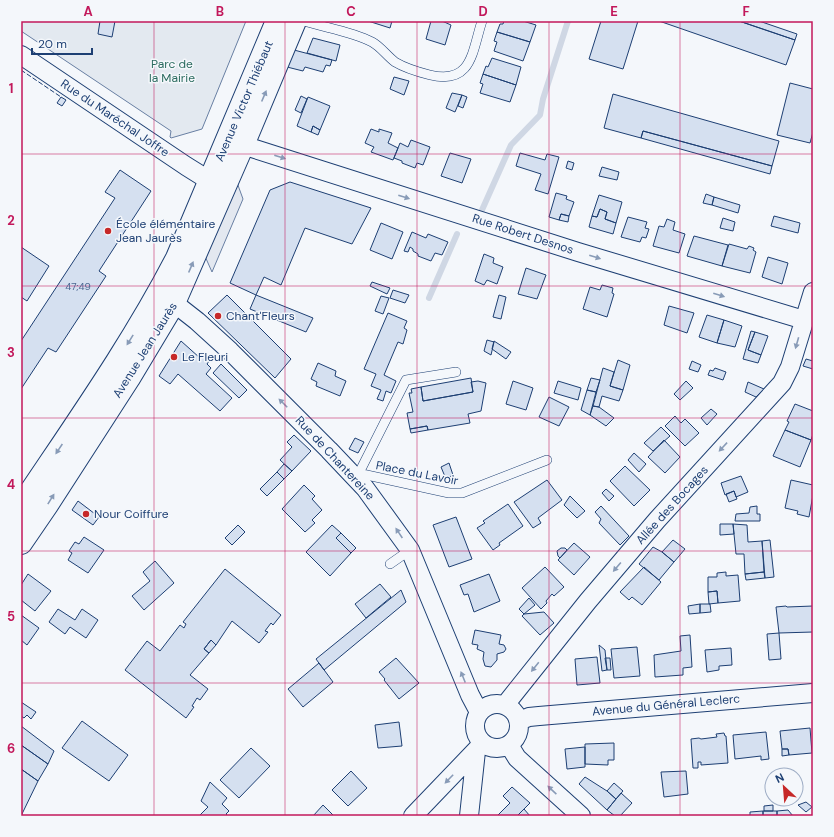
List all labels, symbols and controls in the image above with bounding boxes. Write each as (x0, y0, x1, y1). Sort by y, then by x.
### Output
text: A (83, 3, 93, 20)
text: B (216, 3, 224, 20)
text: C (346, 3, 356, 20)
text: D (478, 3, 488, 20)
text: E (610, 3, 618, 20)
text: F (742, 3, 750, 20)
scale bar (32, 30, 92, 56)
text: 20 m (38, 36, 67, 52)
street label: Avenue Victor Thiébaut (211, 38, 277, 164)
park label: Parc de la Mairie (149, 56, 195, 86)
street label: Rue du Maréchal Joffre (58, 76, 173, 160)
text: 1 (9, 80, 13, 97)
one-way arrow (261, 89, 267, 101)
one-way arrow (275, 154, 287, 160)
one-way arrow (399, 194, 411, 200)
street label: Rue Robert Desnos (470, 210, 576, 258)
text: 2 (7, 212, 15, 229)
place label: École élémentaire Jean Jaurès (116, 216, 215, 246)
marker: École élémentaire Jean Jaurès (103, 226, 113, 236)
one-way arrow (589, 254, 601, 260)
one-way arrow (188, 261, 194, 273)
house number: 47;49 (65, 280, 91, 293)
one-way arrow (714, 292, 726, 298)
street label: Avenue Jean Jaurès (109, 299, 181, 401)
place label: Chant'Fleurs (226, 308, 295, 324)
marker: Chant'Fleurs (213, 311, 223, 321)
one-way arrow (127, 334, 134, 346)
one-way arrow (794, 337, 800, 349)
text: 3 (7, 344, 15, 361)
place label: Le Fleuri (182, 349, 228, 365)
marker: Le Fleuri (169, 352, 179, 362)
one-way arrow (278, 398, 288, 408)
street label: Rue de Chantereine (292, 413, 378, 504)
one-way arrow (719, 442, 728, 452)
one-way arrow (55, 444, 63, 454)
street label: Place du Lavoir (374, 457, 460, 489)
street label: Allée des Bocages (632, 462, 712, 548)
text: 4 (7, 476, 15, 493)
one-way arrow (47, 493, 54, 505)
place label: Nour Coiffure (94, 506, 169, 522)
marker: Nour Coiffure (81, 509, 91, 519)
one-way arrow (395, 528, 403, 538)
one-way arrow (613, 562, 622, 572)
text: 5 (7, 608, 15, 625)
one-way arrow (530, 662, 539, 673)
one-way arrow (459, 670, 465, 682)
street label: Avenue du Général Leclerc (591, 691, 741, 719)
text: 6 (7, 740, 15, 757)
north arrow (764, 767, 804, 807)
text: N (773, 770, 786, 786)
one-way arrow (444, 774, 453, 784)
one-way arrow (547, 785, 558, 794)

